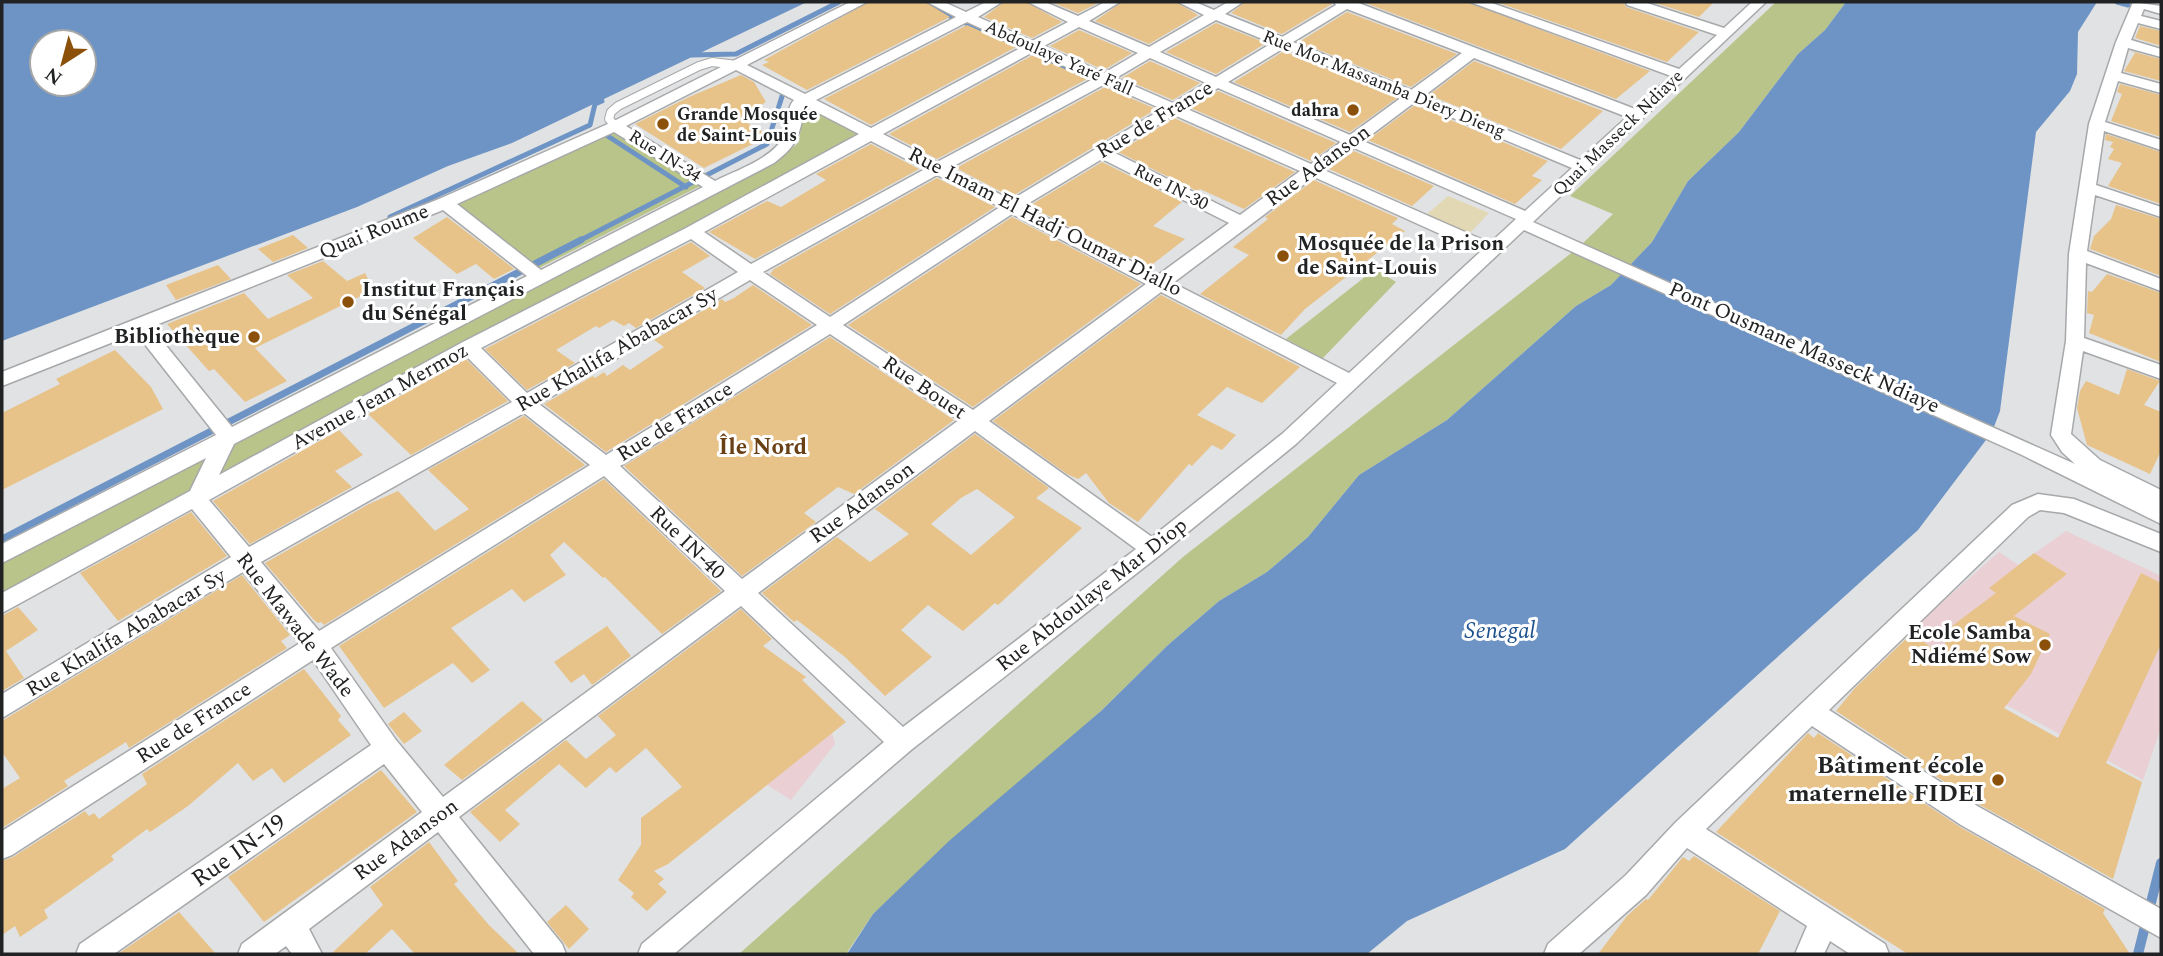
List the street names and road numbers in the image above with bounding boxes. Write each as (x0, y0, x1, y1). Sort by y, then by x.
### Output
street label: Abdoulaye Yaré Fall (980, 13, 1138, 103)
street label: Rue Mor Massamba Diery Dieng (1258, 23, 1510, 145)
street label: Quai Masseck Ndiaye (1546, 63, 1690, 203)
street label: Rue de France (1090, 72, 1220, 168)
street label: Rue Adanson (1259, 117, 1377, 215)
street label: Rue IN-34 (623, 123, 707, 189)
street label: Rue Imam El Hadj Oumar Diallo (902, 139, 1188, 305)
street label: Rue IN-30 (1129, 156, 1213, 218)
street label: Quai Roume (314, 195, 434, 269)
street label: Pont Ousmane Masseck Ndiaye (1663, 274, 1945, 422)
street label: Rue Khalifa Ababacar Sy (510, 279, 725, 421)
street label: Avenue Jean Mermoz (286, 335, 474, 459)
street label: Rue Bouet (875, 348, 973, 428)
street label: Rue de France (611, 374, 739, 470)
street label: Rue Adanson (803, 454, 921, 552)
street label: Rue IN-40 (642, 499, 732, 587)
street label: Rue Abdoulaye Mar Diop (990, 510, 1194, 680)
street label: Rue Mawade Wade (228, 545, 362, 705)
street label: Rue Khalifa Ababacar Sy (20, 560, 233, 706)
street label: Rue de France (130, 674, 258, 772)
street label: Rue Adanson (347, 791, 465, 889)
street label: Rue IN-19 (184, 805, 294, 897)

